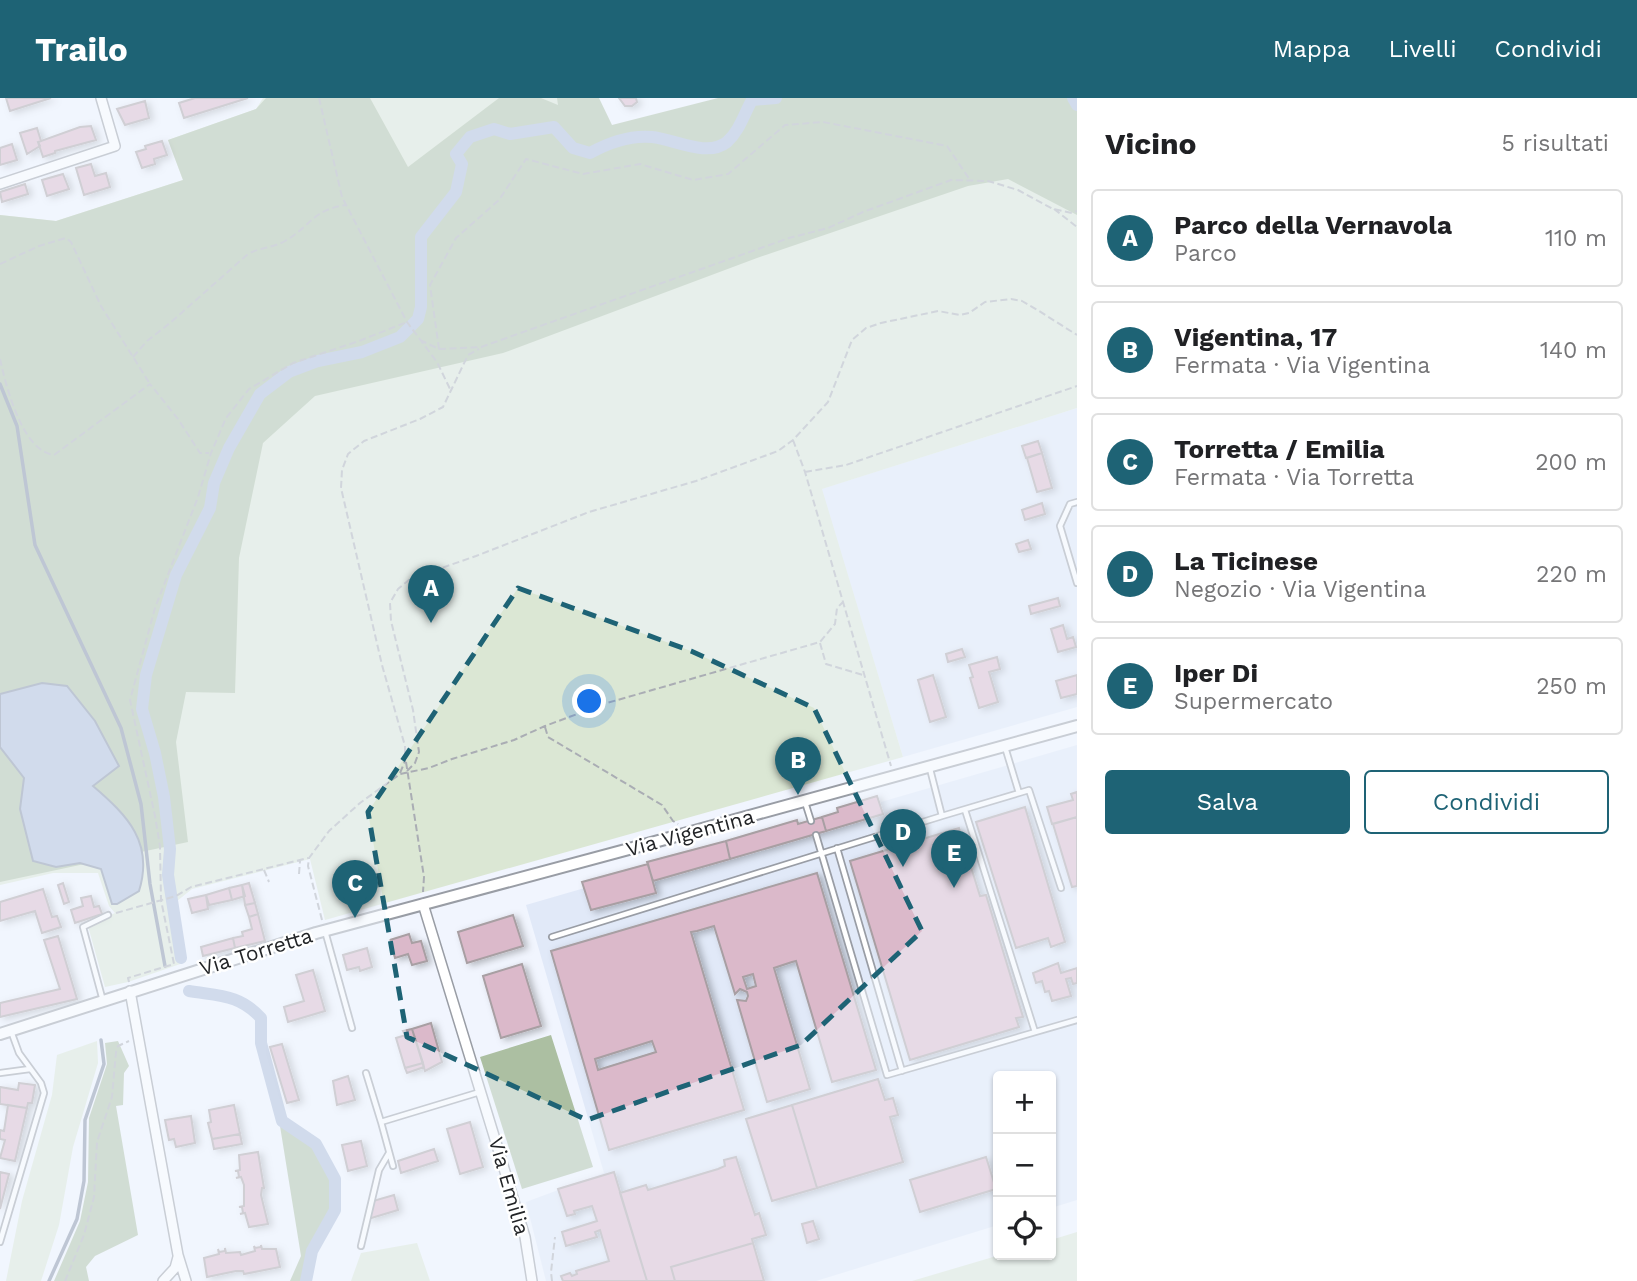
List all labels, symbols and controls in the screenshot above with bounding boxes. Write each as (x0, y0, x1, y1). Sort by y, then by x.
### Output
text: Trailo (35, 30, 128, 69)
text: Mappa (1273, 35, 1350, 63)
text: Livelli (1388, 35, 1457, 63)
text: Condividi (1495, 35, 1602, 63)
text: Vicino (1105, 126, 1197, 161)
text: 5 risultati (1501, 130, 1609, 157)
text: Parco della Vernavola (1174, 210, 1452, 240)
text: A (1122, 225, 1138, 252)
text: 110 m (1545, 225, 1607, 252)
text: Parco (1174, 240, 1237, 267)
text: Vigentina, 17 (1174, 322, 1337, 352)
text: B (1122, 337, 1138, 364)
text: 140 m (1540, 337, 1607, 364)
text: Fermata · Via Vigentina (1174, 352, 1430, 379)
text: Torretta / Emilia (1174, 434, 1385, 464)
text: C (1122, 449, 1138, 476)
text: 200 m (1535, 449, 1607, 476)
text: Fermata · Via Torretta (1174, 464, 1414, 491)
text: La Ticinese (1174, 546, 1318, 576)
text: D (1122, 561, 1138, 588)
text: 220 m (1536, 561, 1607, 588)
pin: A (408, 565, 454, 623)
text: Negozio · Via Vigentina (1174, 576, 1426, 603)
text: Iper Di (1174, 658, 1258, 688)
text: E (1123, 673, 1137, 700)
text: 250 m (1536, 673, 1607, 700)
your location (572, 684, 606, 718)
text: Supermercato (1174, 688, 1333, 715)
pin: B (775, 737, 821, 795)
button: Salva (1105, 770, 1350, 834)
button: Condividi (1364, 770, 1609, 834)
street label: Via Vigentina (623, 803, 757, 862)
pin: D (880, 809, 926, 867)
pin: E (931, 830, 977, 888)
pin: C (332, 860, 378, 918)
street label: Via Torretta (196, 922, 316, 981)
map controls (993, 1071, 1056, 1260)
button: + (993, 1071, 1056, 1134)
street label: Via Emilia (484, 1134, 535, 1238)
button: − (993, 1134, 1056, 1197)
button: locate (993, 1197, 1056, 1260)

